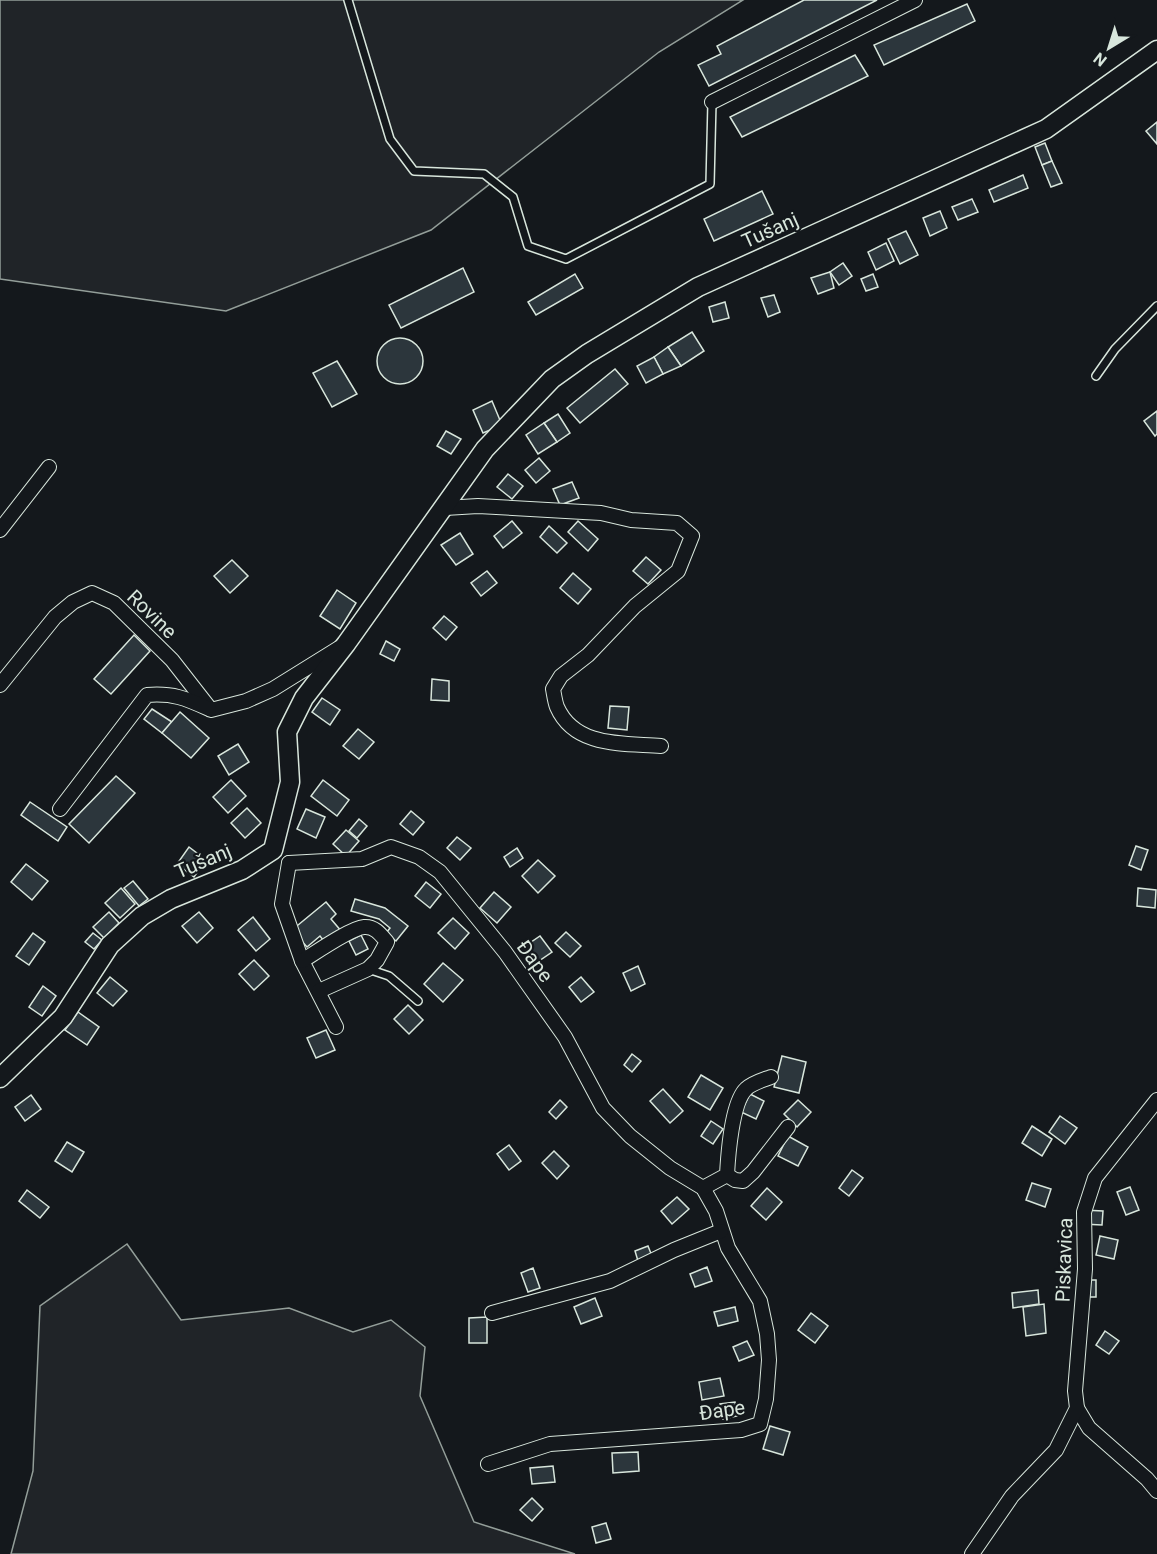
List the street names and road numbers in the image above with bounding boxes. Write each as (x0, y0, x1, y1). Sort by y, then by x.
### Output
street label: Tušanj (738, 207, 802, 253)
street label: Rovine (122, 585, 182, 643)
street label: Tušanj (171, 838, 235, 884)
street label: Đape (512, 935, 558, 987)
street label: Piskavica (1051, 1217, 1077, 1303)
street label: Đape (697, 1395, 747, 1425)

